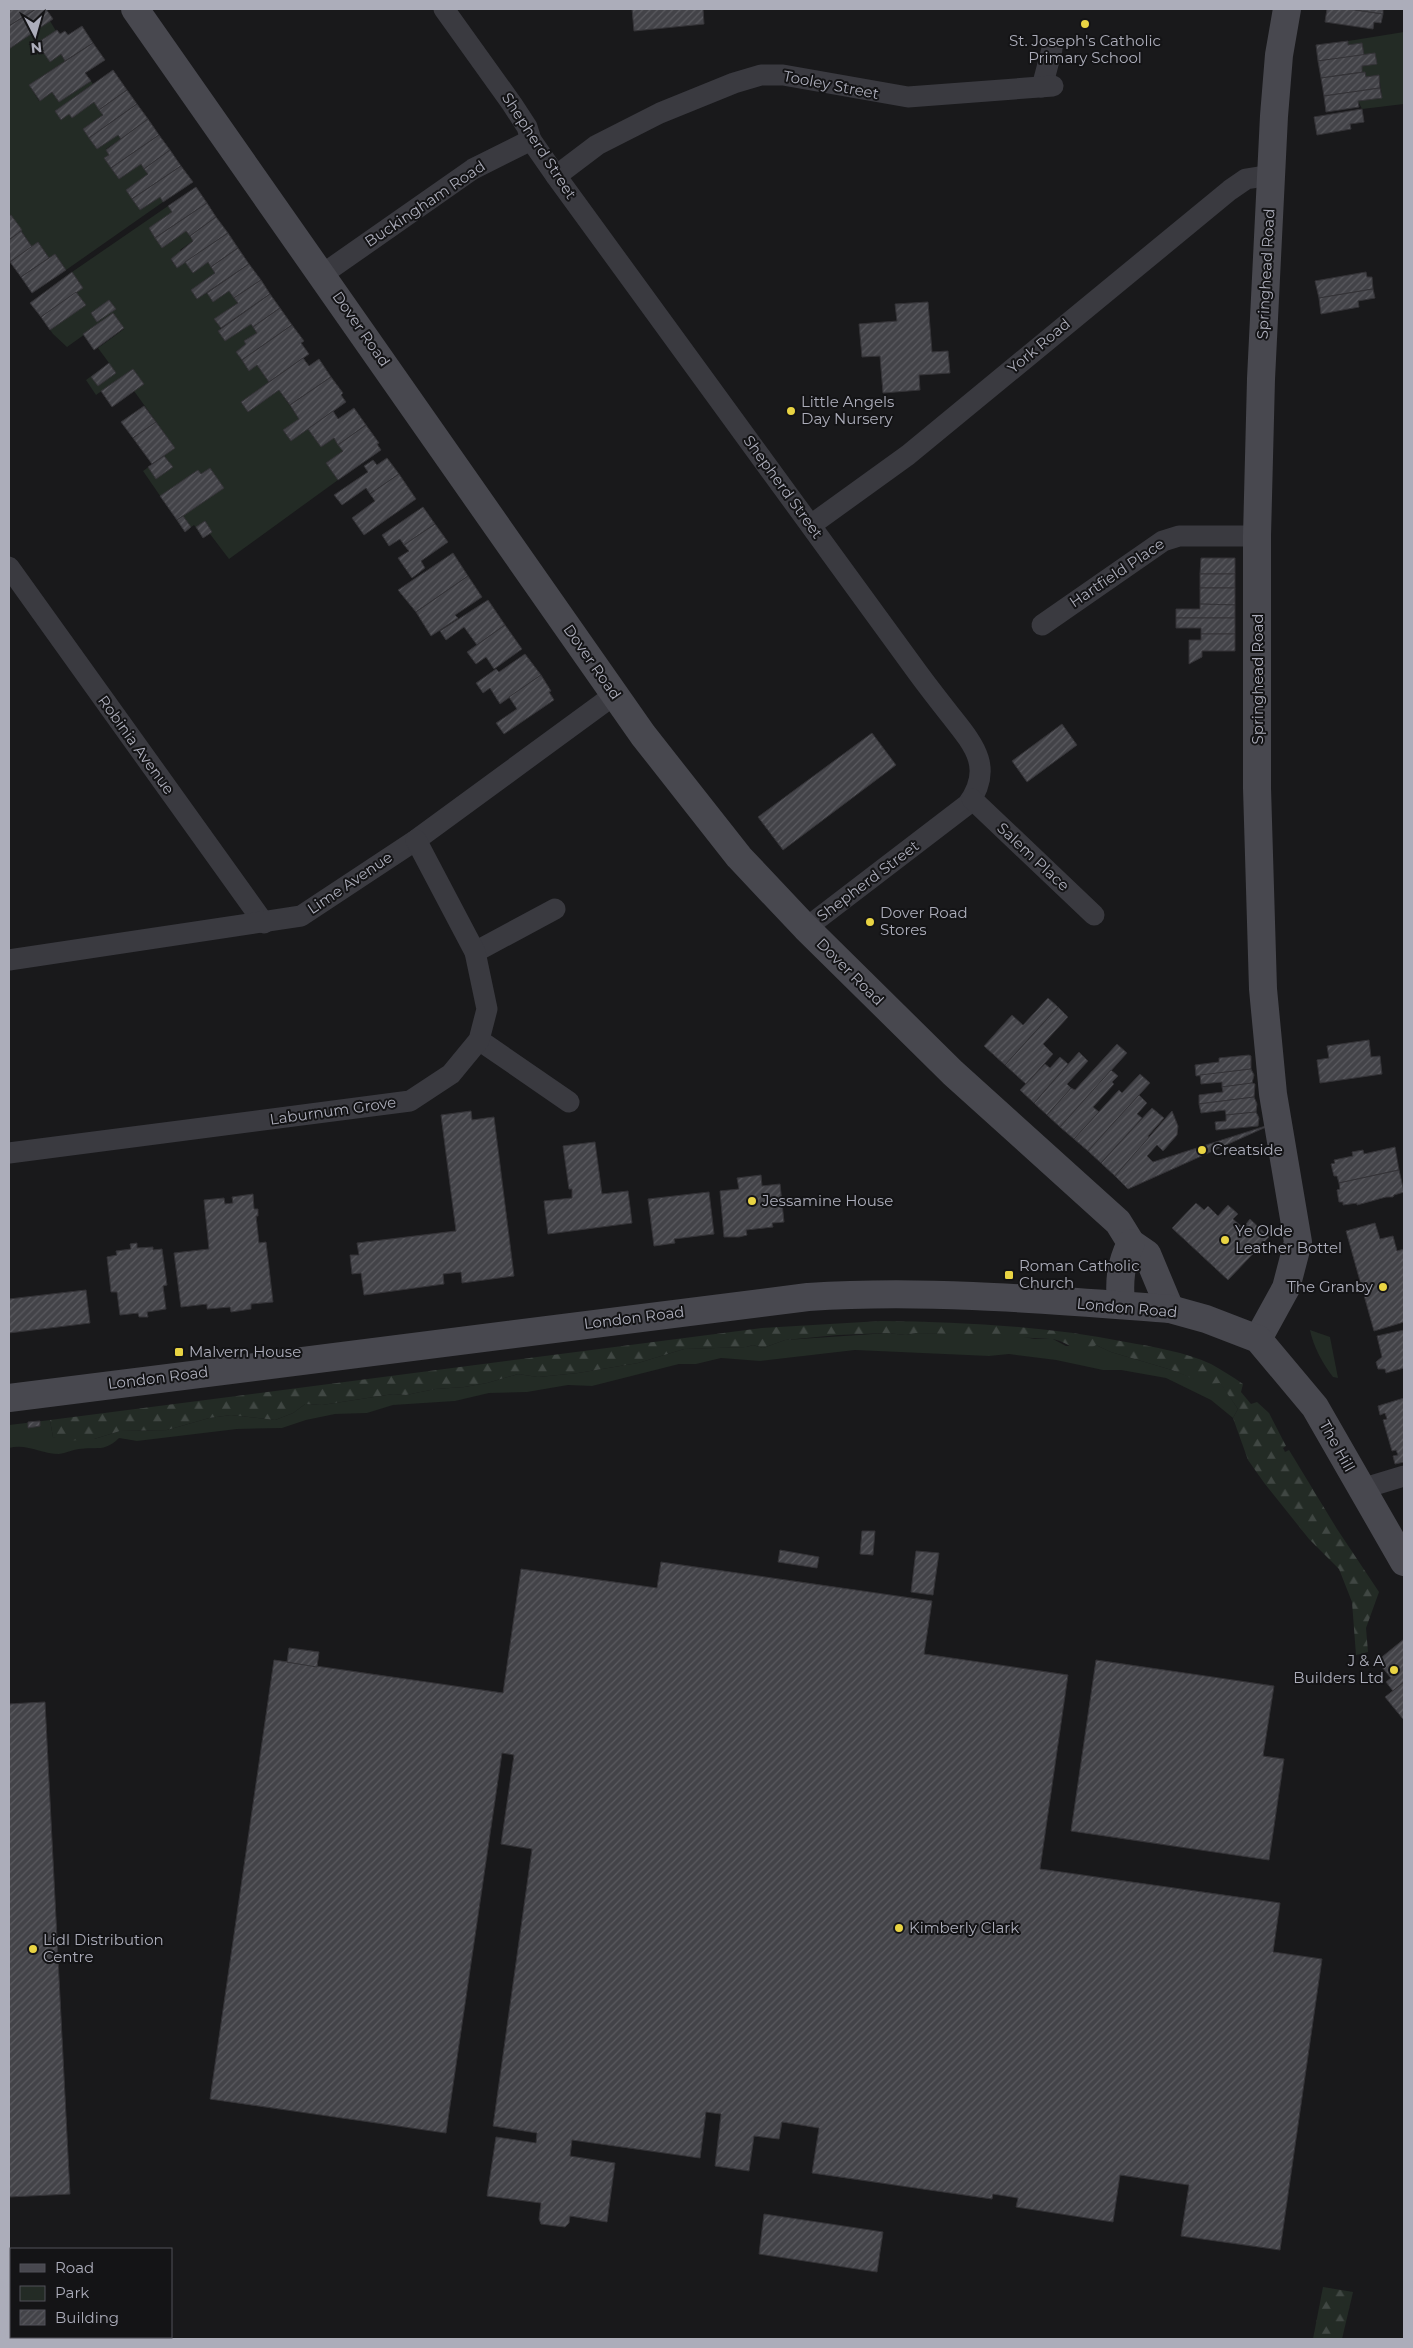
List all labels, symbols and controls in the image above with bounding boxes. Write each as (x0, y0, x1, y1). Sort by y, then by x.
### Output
north arrow (10, 10, 60, 60)
marker: St. Joseph's Catholic Primary School (1079, 18, 1091, 30)
place label: St. Joseph's Catholic Primary School (1009, 31, 1161, 67)
text: N (30, 38, 43, 57)
street label: Tooley Street (782, 66, 881, 103)
street label: Shepherd Street (498, 89, 581, 203)
street label: Buckingham Road (361, 156, 489, 251)
street label: Springhead Road (1253, 208, 1278, 340)
street label: Dover Road (328, 287, 394, 370)
street label: York Road (1003, 314, 1074, 377)
place label: Little Angels Day Nursery (801, 392, 894, 428)
marker: Little Angels Day Nursery (785, 405, 797, 417)
street label: Shepherd Street (740, 431, 827, 542)
street label: Hartfield Place (1066, 534, 1168, 611)
street label: Springhead Road (1248, 614, 1267, 744)
street label: Dover Road (559, 620, 625, 703)
street label: Robinia Avenue (94, 691, 179, 798)
street label: Salem Place (993, 818, 1073, 895)
street label: Shepherd Street (813, 836, 923, 925)
street label: Lime Avenue (304, 847, 396, 918)
place label: Dover Road Stores (880, 903, 968, 939)
marker: Dover Road Stores (864, 916, 876, 928)
street label: Dover Road (813, 934, 888, 1009)
street label: Laburnum Grove (268, 1092, 397, 1129)
place label: Creatside (1212, 1140, 1283, 1159)
marker: Creatside (1196, 1144, 1208, 1156)
place label: Jessamine House (761, 1191, 893, 1210)
marker: Jessamine House (746, 1195, 758, 1207)
place label: Ye Olde Leather Bottel (1235, 1221, 1342, 1257)
marker: Ye Olde Leather Bottel (1219, 1234, 1231, 1246)
place label: Roman Catholic Church (1019, 1256, 1140, 1292)
marker: Roman Catholic Church (1003, 1269, 1015, 1281)
place label: The Granby (1287, 1277, 1374, 1296)
marker: The Granby (1377, 1281, 1389, 1293)
street label: London Road (1076, 1294, 1178, 1321)
street label: London Road (583, 1302, 685, 1333)
place label: Malvern House (189, 1342, 301, 1361)
marker: Malvern House (173, 1346, 185, 1358)
street label: London Road (107, 1362, 209, 1393)
street label: The Hill (1316, 1417, 1359, 1475)
place label: J & A Builders Ltd (1293, 1651, 1384, 1687)
marker: J & A Builders Ltd (1388, 1664, 1400, 1676)
place label: Kimberly Clark (909, 1918, 1019, 1937)
marker: Kimberly Clark (893, 1922, 905, 1934)
place label: Lidl Distribution Centre (43, 1930, 164, 1966)
marker: Lidl Distribution Centre (27, 1943, 39, 1955)
legend (10, 2248, 172, 2338)
text: Road (55, 2258, 94, 2277)
text: Park (55, 2283, 89, 2302)
text: Building (55, 2308, 119, 2327)

